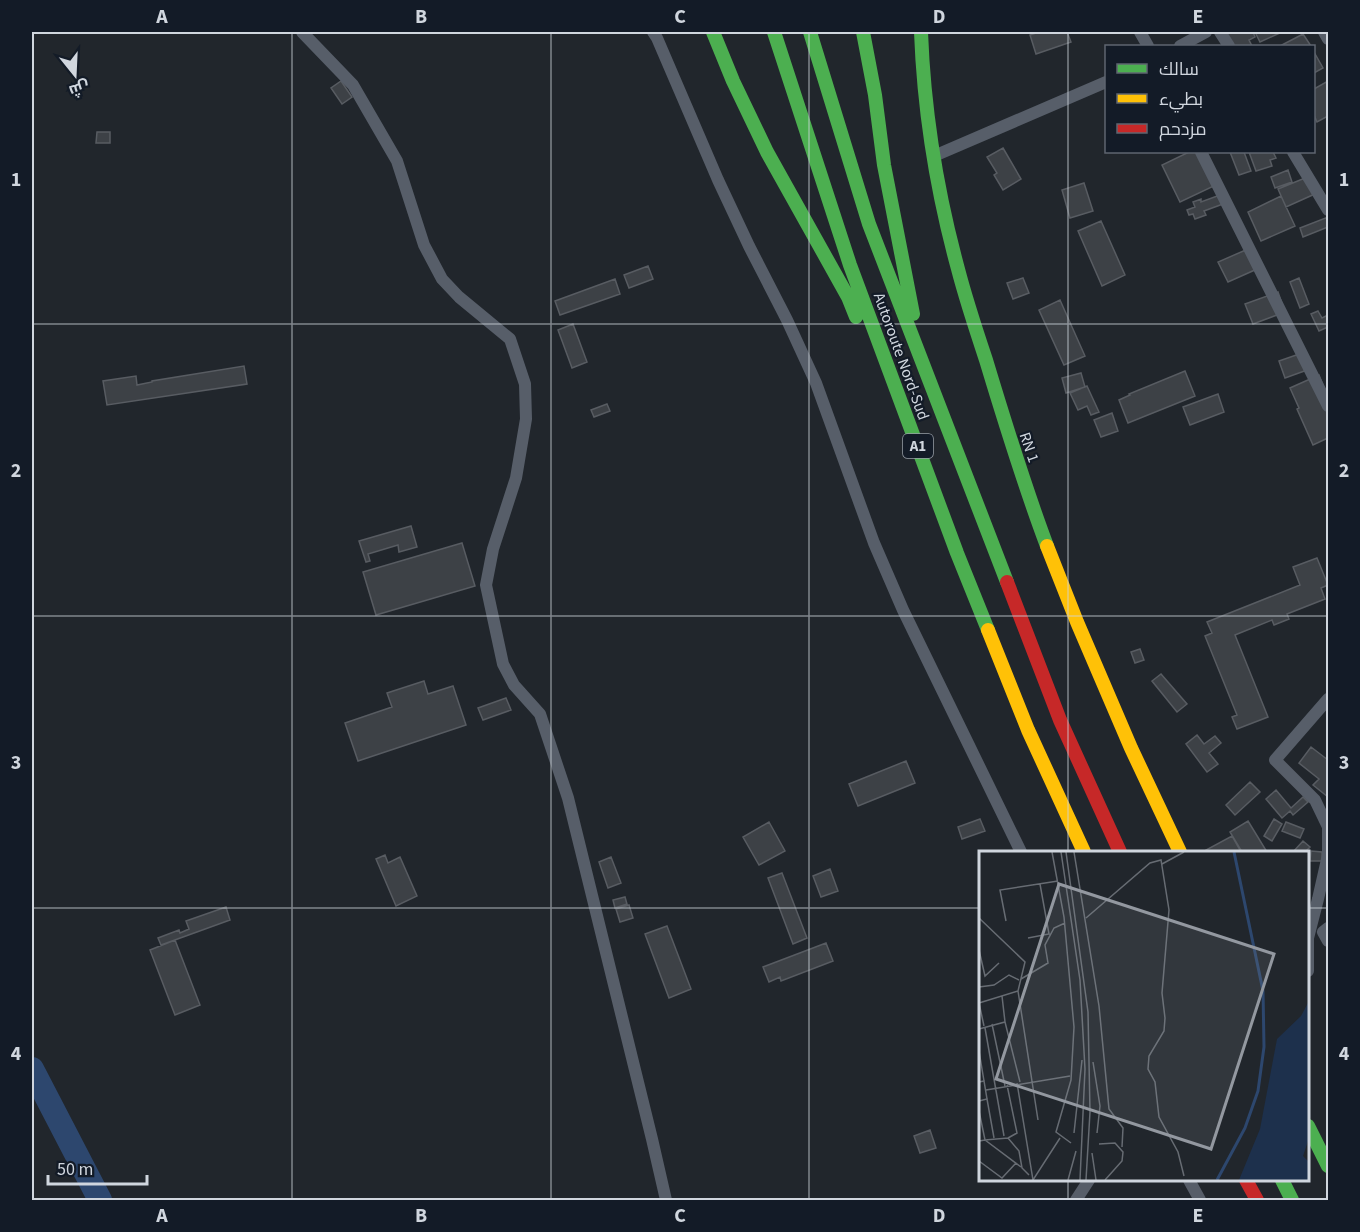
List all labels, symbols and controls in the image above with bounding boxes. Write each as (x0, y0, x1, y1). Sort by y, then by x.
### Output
text: A (155, 3, 168, 31)
text: B (415, 3, 427, 31)
text: C (674, 3, 686, 31)
text: D (933, 3, 945, 31)
text: E (1193, 3, 1203, 31)
north arrow (45, 45, 105, 105)
legend (1105, 45, 1315, 153)
text: سالك (1159, 57, 1199, 82)
text: ش (66, 75, 92, 102)
text: بطيء (1159, 87, 1203, 113)
text: مزدحم (1159, 117, 1207, 142)
text: 1 (11, 166, 21, 194)
text: 1 (1339, 166, 1349, 194)
street label: Autoroute Nord-Sud (868, 289, 934, 423)
street label: RN 1 (1014, 429, 1044, 465)
road number: A1 (903, 434, 933, 458)
text: 2 (11, 457, 21, 485)
text: 2 (1339, 457, 1349, 485)
text: 3 (11, 749, 21, 777)
text: 3 (1339, 749, 1349, 777)
inset map (979, 851, 1309, 1181)
text: 4 (11, 1040, 22, 1068)
text: 4 (1339, 1040, 1350, 1068)
scale bar (48, 1148, 147, 1186)
text: 50 m (57, 1157, 93, 1182)
text: A (155, 1202, 168, 1230)
text: B (415, 1202, 427, 1230)
text: C (674, 1202, 686, 1230)
text: D (933, 1202, 945, 1230)
text: E (1193, 1202, 1203, 1230)

